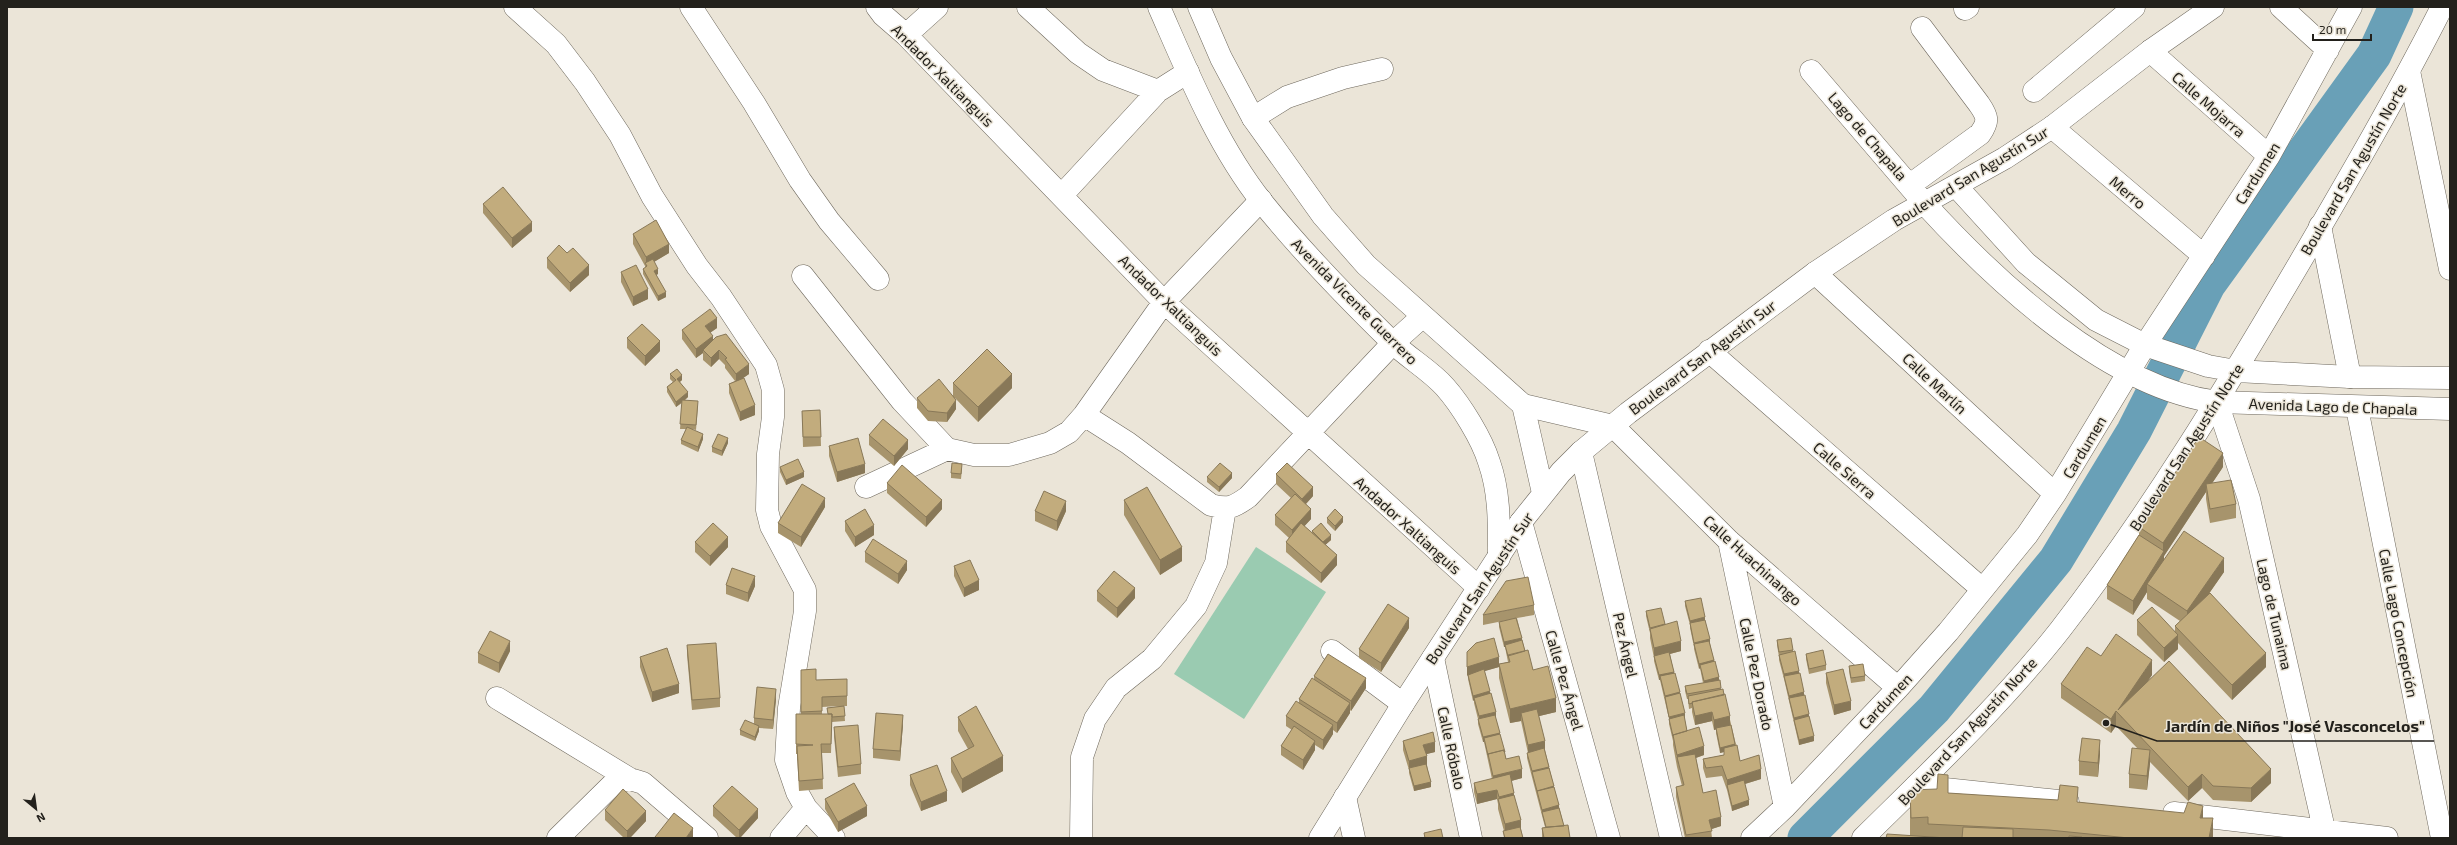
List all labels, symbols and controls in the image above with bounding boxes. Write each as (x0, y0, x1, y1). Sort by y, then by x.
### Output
scale bar (2313, 16, 2371, 42)
street label: Andador Xaltianguis (888, 20, 998, 130)
text: 20 m (2319, 22, 2346, 36)
street label: Calle Mojarra (2168, 67, 2249, 141)
street label: Boulevard San Agustín Norte (2296, 80, 2410, 258)
street label: Lago de Chapala (1825, 88, 1911, 184)
street label: Boulevard San Agustín Sur (1888, 122, 2052, 230)
street label: Cardumen (2231, 139, 2283, 207)
street label: Merro (2106, 172, 2150, 212)
street label: Avenida Vicente Guerrero (1288, 234, 1422, 368)
street label: Andador Xaltianguis (1115, 251, 1227, 359)
street label: Boulevard San Agustín Sur (1625, 296, 1779, 418)
street label: Calle Marlín (1899, 349, 1971, 417)
street label: Boulevard San Agustín Norte (2125, 360, 2247, 534)
street label: Avenida Lago de Chapala (2248, 394, 2418, 418)
street label: Cardumen (2058, 412, 2110, 482)
street label: Calle Sierra (1810, 438, 1880, 502)
street label: Andador Xaltianguis (1351, 472, 1465, 578)
street label: Boulevard San Agustín Sur (1421, 509, 1537, 667)
street label: Calle Huachinango (1700, 511, 1806, 609)
street label: Calle Lago Concepción (2376, 547, 2422, 699)
street label: Lago de Tunaima (2253, 557, 2297, 671)
street label: Pez Ángel (1610, 611, 1642, 680)
street label: Calle Pez Dorado (1736, 616, 1778, 732)
street label: Calle Pez Ángel (1542, 628, 1588, 733)
street label: Boulevard San Agustín Norte (1894, 653, 2040, 809)
street label: Cardumen (1855, 669, 1915, 733)
street label: Calle Róbalo (1434, 705, 1470, 791)
callout: Jardín de Niños "José Vasconcelos" (2157, 713, 2434, 741)
text: Jardín de Niños "José Vasconcelos" (2165, 716, 2425, 735)
north arrow (16, 789, 56, 829)
text: N (34, 811, 48, 826)

